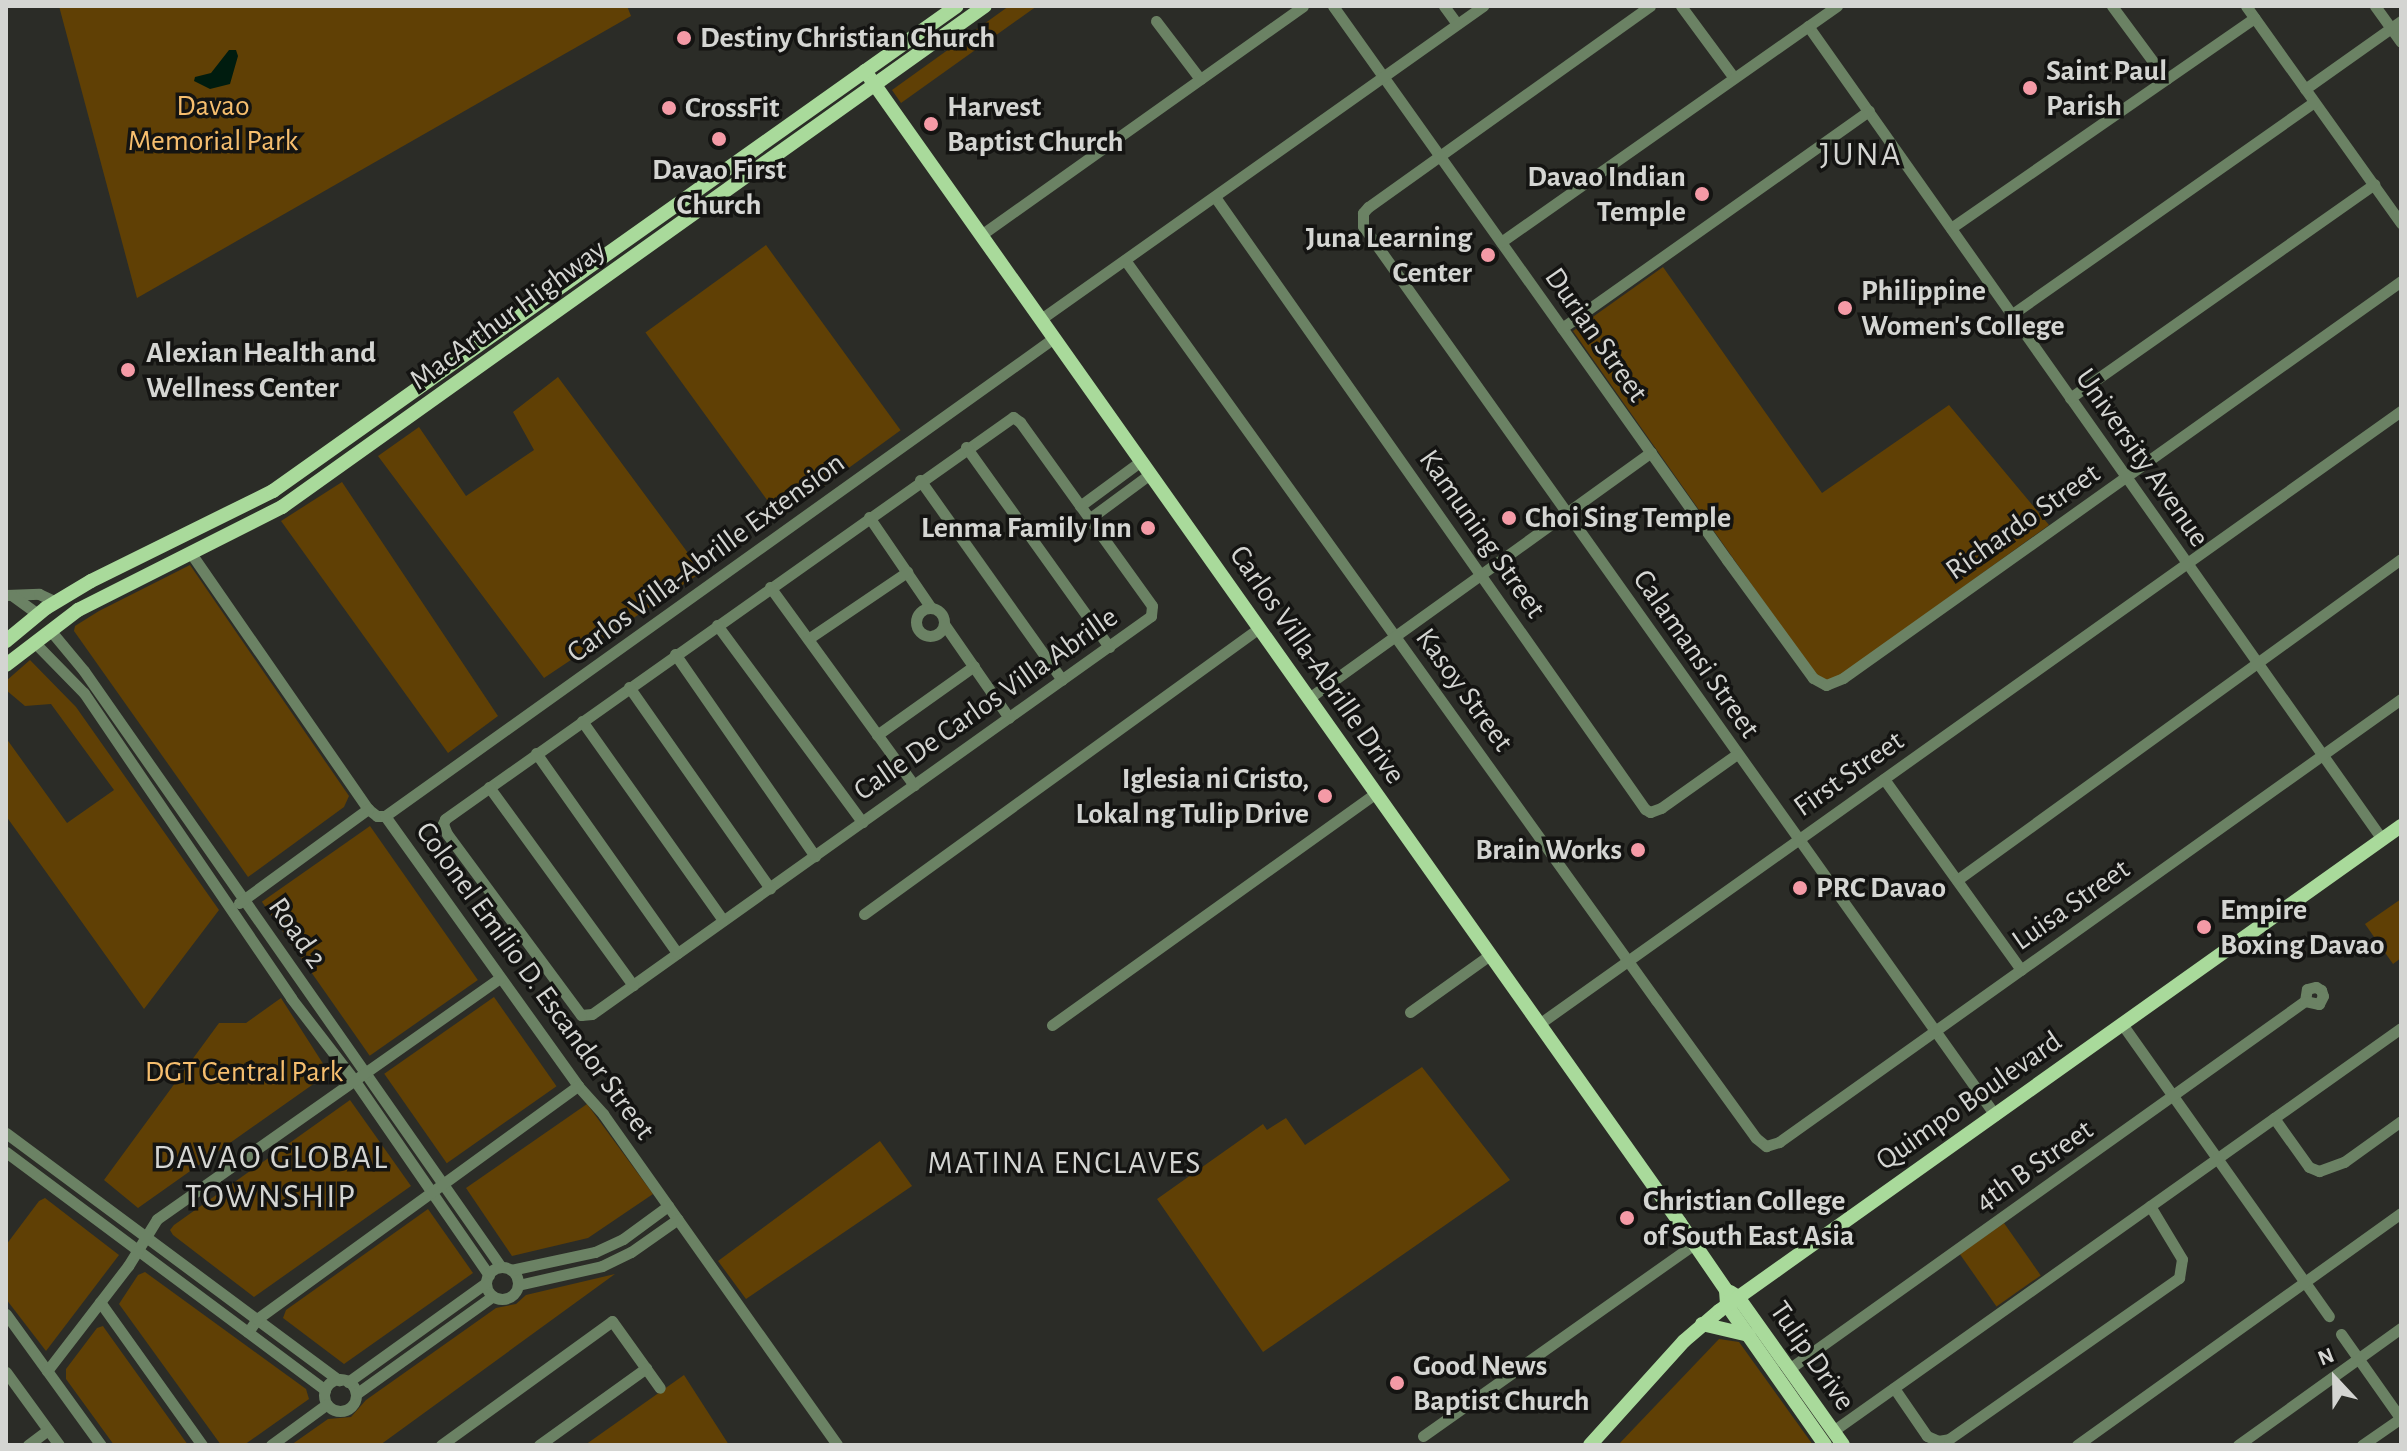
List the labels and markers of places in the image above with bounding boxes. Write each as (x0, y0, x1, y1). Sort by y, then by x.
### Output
place label: Destiny Christian Church (700, 20, 995, 56)
marker: Destiny Christian Church (675, 29, 693, 47)
place label: Saint Paul Parish (2046, 53, 2167, 124)
marker: Saint Paul Parish (2021, 79, 2039, 97)
place label: Harvest Baptist Church (947, 89, 1123, 160)
place label: CrossFit (685, 90, 779, 126)
marker: CrossFit (660, 99, 678, 117)
marker: Harvest Baptist Church (922, 115, 940, 133)
marker: Davao First Church (710, 130, 728, 148)
place label: Davao First Church (652, 152, 786, 222)
place label: Davao Indian Temple (1527, 159, 1686, 230)
marker: Davao Indian Temple (1693, 185, 1711, 203)
place label: Juna Learning Center (1306, 220, 1472, 290)
marker: Juna Learning Center (1479, 246, 1497, 264)
place label: Philippine Women's College (1861, 273, 2065, 344)
marker: Philippine Women's College (1836, 299, 1854, 317)
place label: Alexian Health and Wellness Center (146, 335, 376, 406)
marker: Alexian Health and Wellness Center (117, 359, 139, 381)
place label: Choi Sing Temple (1525, 500, 1731, 536)
marker: Choi Sing Temple (1500, 509, 1518, 527)
place label: Lenma Family Inn (921, 510, 1132, 546)
marker: Lenma Family Inn (1139, 519, 1157, 537)
place label: Iglesia ni Cristo, Lokal ng Tulip Drive (1075, 761, 1309, 832)
marker: Iglesia ni Cristo, Lokal ng Tulip Drive (1316, 787, 1334, 805)
place label: Brain Works (1475, 832, 1622, 868)
marker: Brain Works (1629, 841, 1647, 859)
place label: PRC Davao (1816, 870, 1946, 906)
marker: PRC Davao (1791, 879, 1809, 897)
place label: Empire Boxing Davao (2220, 892, 2385, 962)
marker: Empire Boxing Davao (2195, 918, 2213, 936)
place label: Christian College of South East Asia (1643, 1183, 1854, 1254)
marker: Christian College of South East Asia (1618, 1209, 1636, 1227)
place label: Good News Baptist Church (1413, 1348, 1589, 1418)
marker: Good News Baptist Church (1388, 1374, 1406, 1392)

